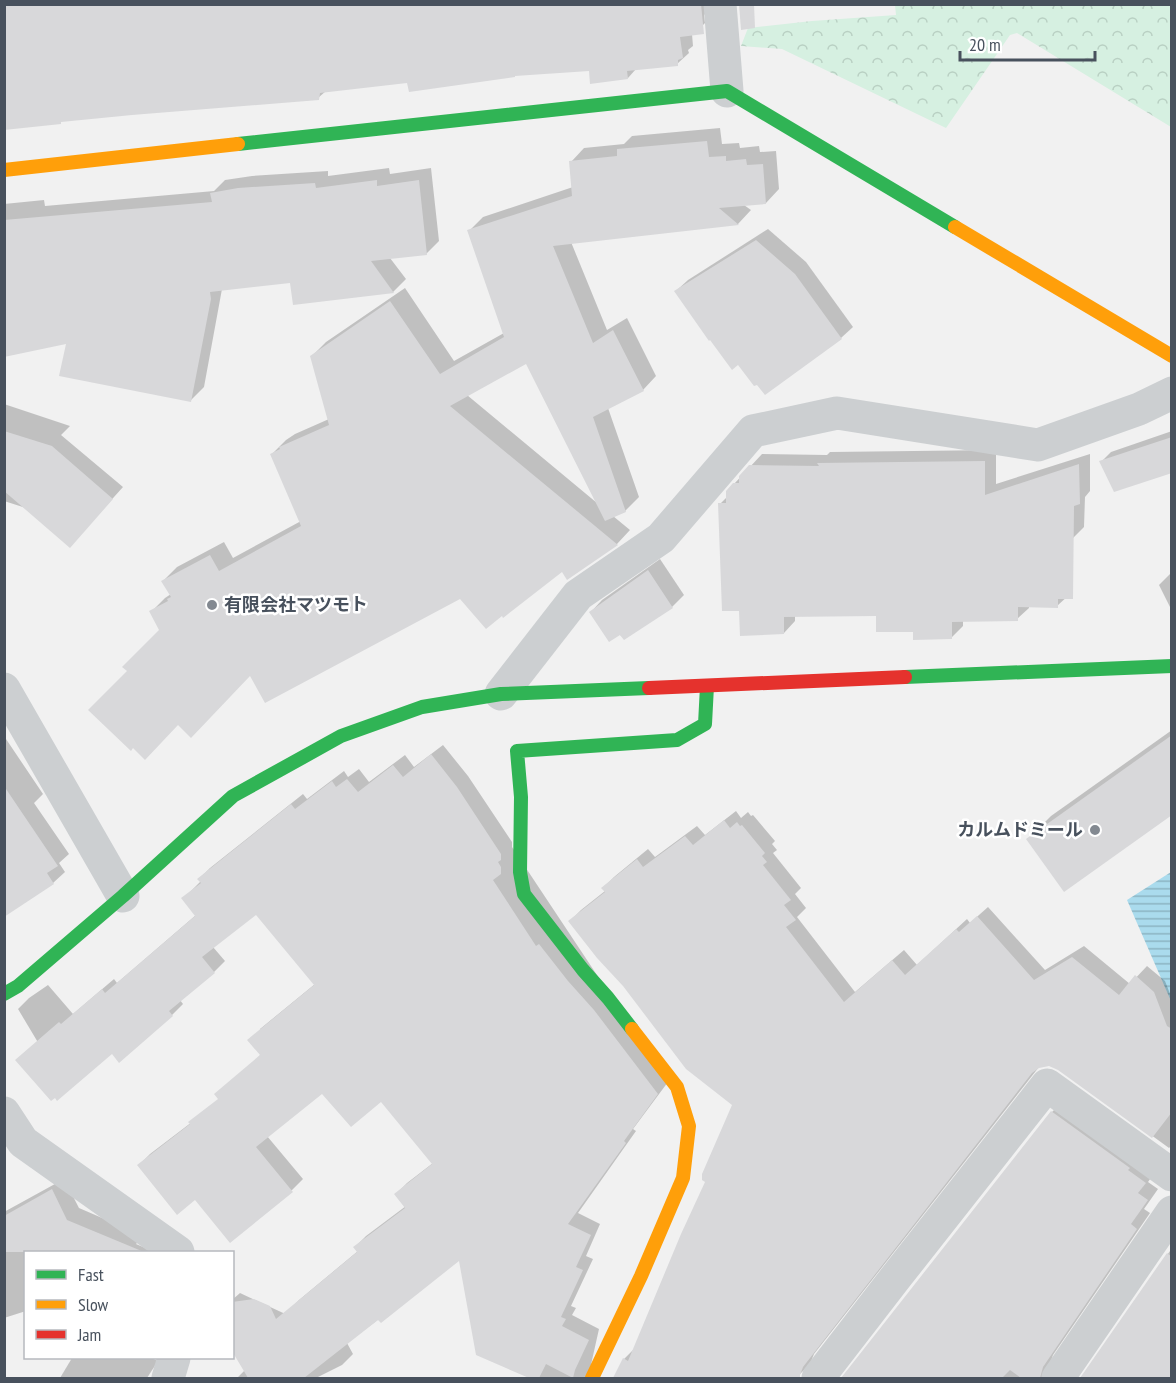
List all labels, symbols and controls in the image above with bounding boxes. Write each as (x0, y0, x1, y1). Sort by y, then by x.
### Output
scale bar (960, 24, 1095, 62)
text: 20 m (969, 33, 1001, 56)
place label: 有限会社マツモト (224, 593, 368, 616)
marker: 有限会社マツモト (205, 598, 219, 612)
place label: カルムドミール (957, 818, 1083, 841)
marker: カルムドミール (1088, 823, 1102, 837)
legend (24, 1251, 234, 1359)
text: Fast (78, 1263, 104, 1286)
text: Slow (78, 1293, 109, 1316)
text: Jam (77, 1323, 101, 1346)

